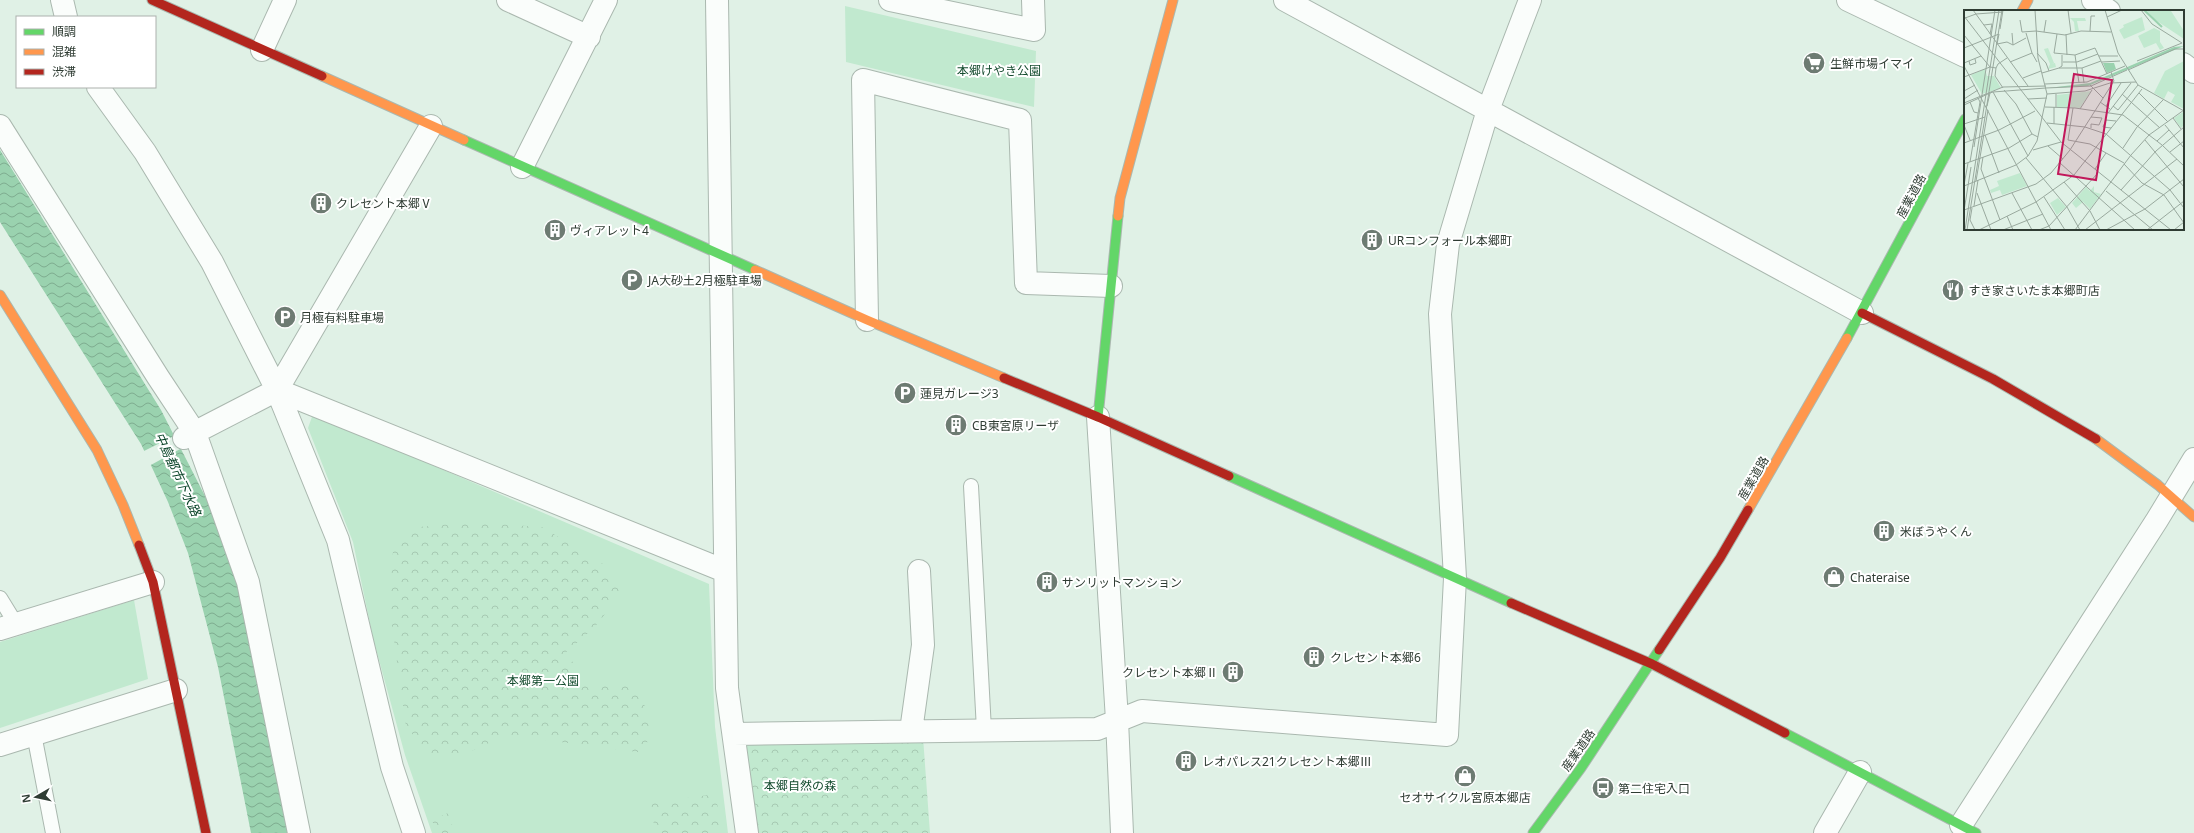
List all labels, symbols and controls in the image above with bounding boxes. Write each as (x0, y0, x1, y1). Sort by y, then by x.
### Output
inset map (1964, 10, 2184, 230)
legend (16, 16, 156, 88)
text: 順調 (52, 23, 76, 40)
text: 混雑 (52, 43, 76, 60)
supermarket icon: 生鮮市場イマイ (1801, 50, 1827, 76)
place label: 生鮮市場イマイ (1830, 55, 1914, 72)
park label: 本郷けやき公園 (957, 62, 1041, 79)
text: 渋滞 (52, 63, 76, 80)
street label: 産業道路 (1892, 171, 1930, 221)
building icon: クレセント本郷Ⅴ (308, 190, 334, 216)
place label: クレセント本郷Ⅴ (336, 195, 432, 212)
building icon: ヴィアレット4 (542, 217, 568, 243)
place label: ヴィアレット4 (570, 222, 649, 239)
building icon: URコンフォール本郷町 (1359, 227, 1385, 253)
place label: URコンフォール本郷町 (1388, 232, 1512, 249)
parking icon: JA大砂土2月極駐車場 (619, 267, 645, 293)
place label: JA大砂土2月極駐車場 (647, 272, 762, 289)
restaurant icon: すき家さいたま本郷町店 (1940, 277, 1966, 303)
place label: すき家さいたま本郷町店 (1968, 282, 2100, 299)
parking icon: 月極有料駐車場 (272, 304, 298, 330)
place label: 月極有料駐車場 (300, 309, 384, 326)
parking icon: 蓮見ガレージ3 (892, 380, 918, 406)
place label: 蓮見ガレージ3 (920, 385, 999, 402)
building icon: CB東宮原リーザ (943, 412, 969, 438)
place label: CB東宮原リーザ (972, 417, 1059, 434)
water label: 中島都市下水路 (151, 429, 206, 520)
street label: 産業道路 (1734, 453, 1772, 503)
building icon: 米ぼうやくん (1871, 518, 1897, 544)
place label: 米ぼうやくん (1900, 523, 1972, 540)
shop icon: Chateraise (1821, 564, 1847, 590)
building icon: サンリットマンション (1034, 569, 1060, 595)
place label: Chateraise (1850, 569, 1910, 586)
place label: サンリットマンション (1062, 574, 1182, 591)
building icon: クレセント本郷6 (1301, 644, 1327, 670)
place label: クレセント本郷6 (1330, 649, 1421, 666)
building icon: クレセント本郷Ⅱ (1220, 659, 1246, 685)
place label: クレセント本郷Ⅱ (1122, 664, 1218, 681)
park label: 本郷第一公園 (507, 672, 579, 689)
street label: 産業道路 (1557, 725, 1599, 775)
building icon: レオパレス21クレセント本郷Ⅲ (1173, 748, 1199, 774)
place label: レオパレス21クレセント本郷Ⅲ (1202, 753, 1372, 770)
shop icon: セオサイクル宮原本郷店 (1452, 763, 1478, 789)
bus stop icon: 第二住宅入口 (1590, 775, 1616, 801)
north arrow (16, 777, 56, 817)
park label: 本郷自然の森 (764, 777, 836, 794)
place label: 第二住宅入口 (1618, 780, 1690, 797)
place label: セオサイクル宮原本郷店 (1399, 789, 1531, 806)
text: N (18, 793, 34, 804)

